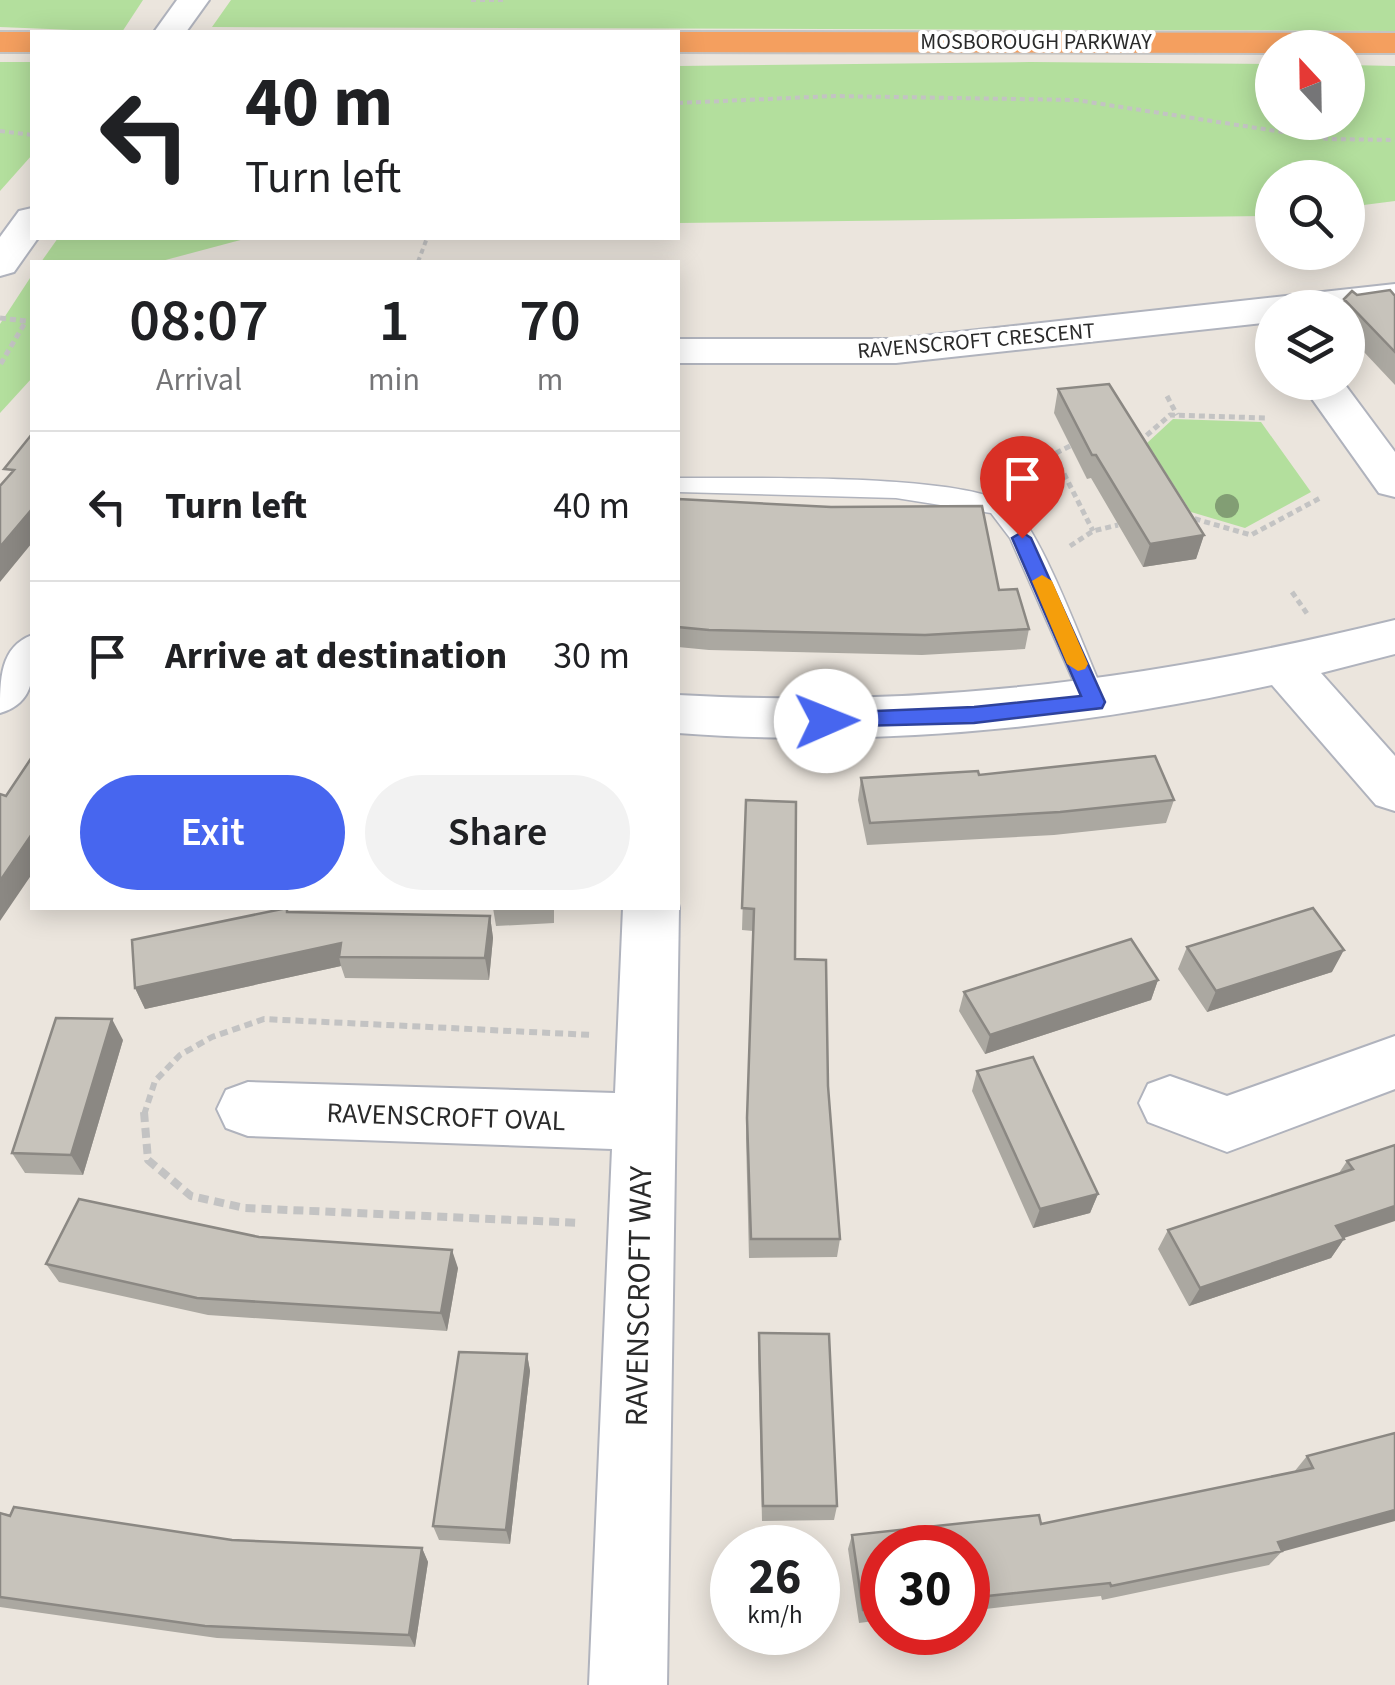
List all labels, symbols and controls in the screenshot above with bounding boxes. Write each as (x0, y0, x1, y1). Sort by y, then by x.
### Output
street label: MOSBOROUGH PARKWAY (920, 26, 1152, 58)
north arrow (1255, 30, 1365, 140)
map controls (1255, 30, 1365, 400)
text: 40 m (245, 53, 393, 153)
icon: left (80, 70, 210, 200)
text: Turn left (245, 146, 401, 210)
button: search (1255, 160, 1365, 270)
text: 08:07 (129, 279, 269, 364)
text: 1 (379, 279, 409, 364)
text: 70 (519, 279, 581, 364)
button: layers (1255, 290, 1365, 400)
street label: RAVENSCROFT CRESCENT (856, 315, 1096, 367)
text: Arrival (156, 357, 242, 403)
text: min (368, 357, 420, 403)
text: m (537, 357, 563, 403)
pin (980, 436, 1065, 539)
icon: arrive (995, 451, 1050, 506)
icon: left (80, 479, 135, 534)
text: Turn left (165, 479, 307, 533)
text: 40 m (553, 479, 630, 533)
icon: arrive (80, 629, 135, 684)
text: Arrive at destination (165, 629, 507, 683)
text: 30 m (553, 629, 630, 683)
position arrow (774, 669, 878, 773)
button: Exit (80, 775, 345, 890)
button: Share (365, 775, 630, 890)
street label: RAVENSCROFT OVAL (326, 1093, 566, 1141)
street label: RAVENSCROFT WAY (614, 1165, 664, 1427)
speed limit sign: 30 (860, 1525, 990, 1655)
text: 26 (749, 1542, 801, 1613)
text: km/h (747, 1597, 803, 1633)

